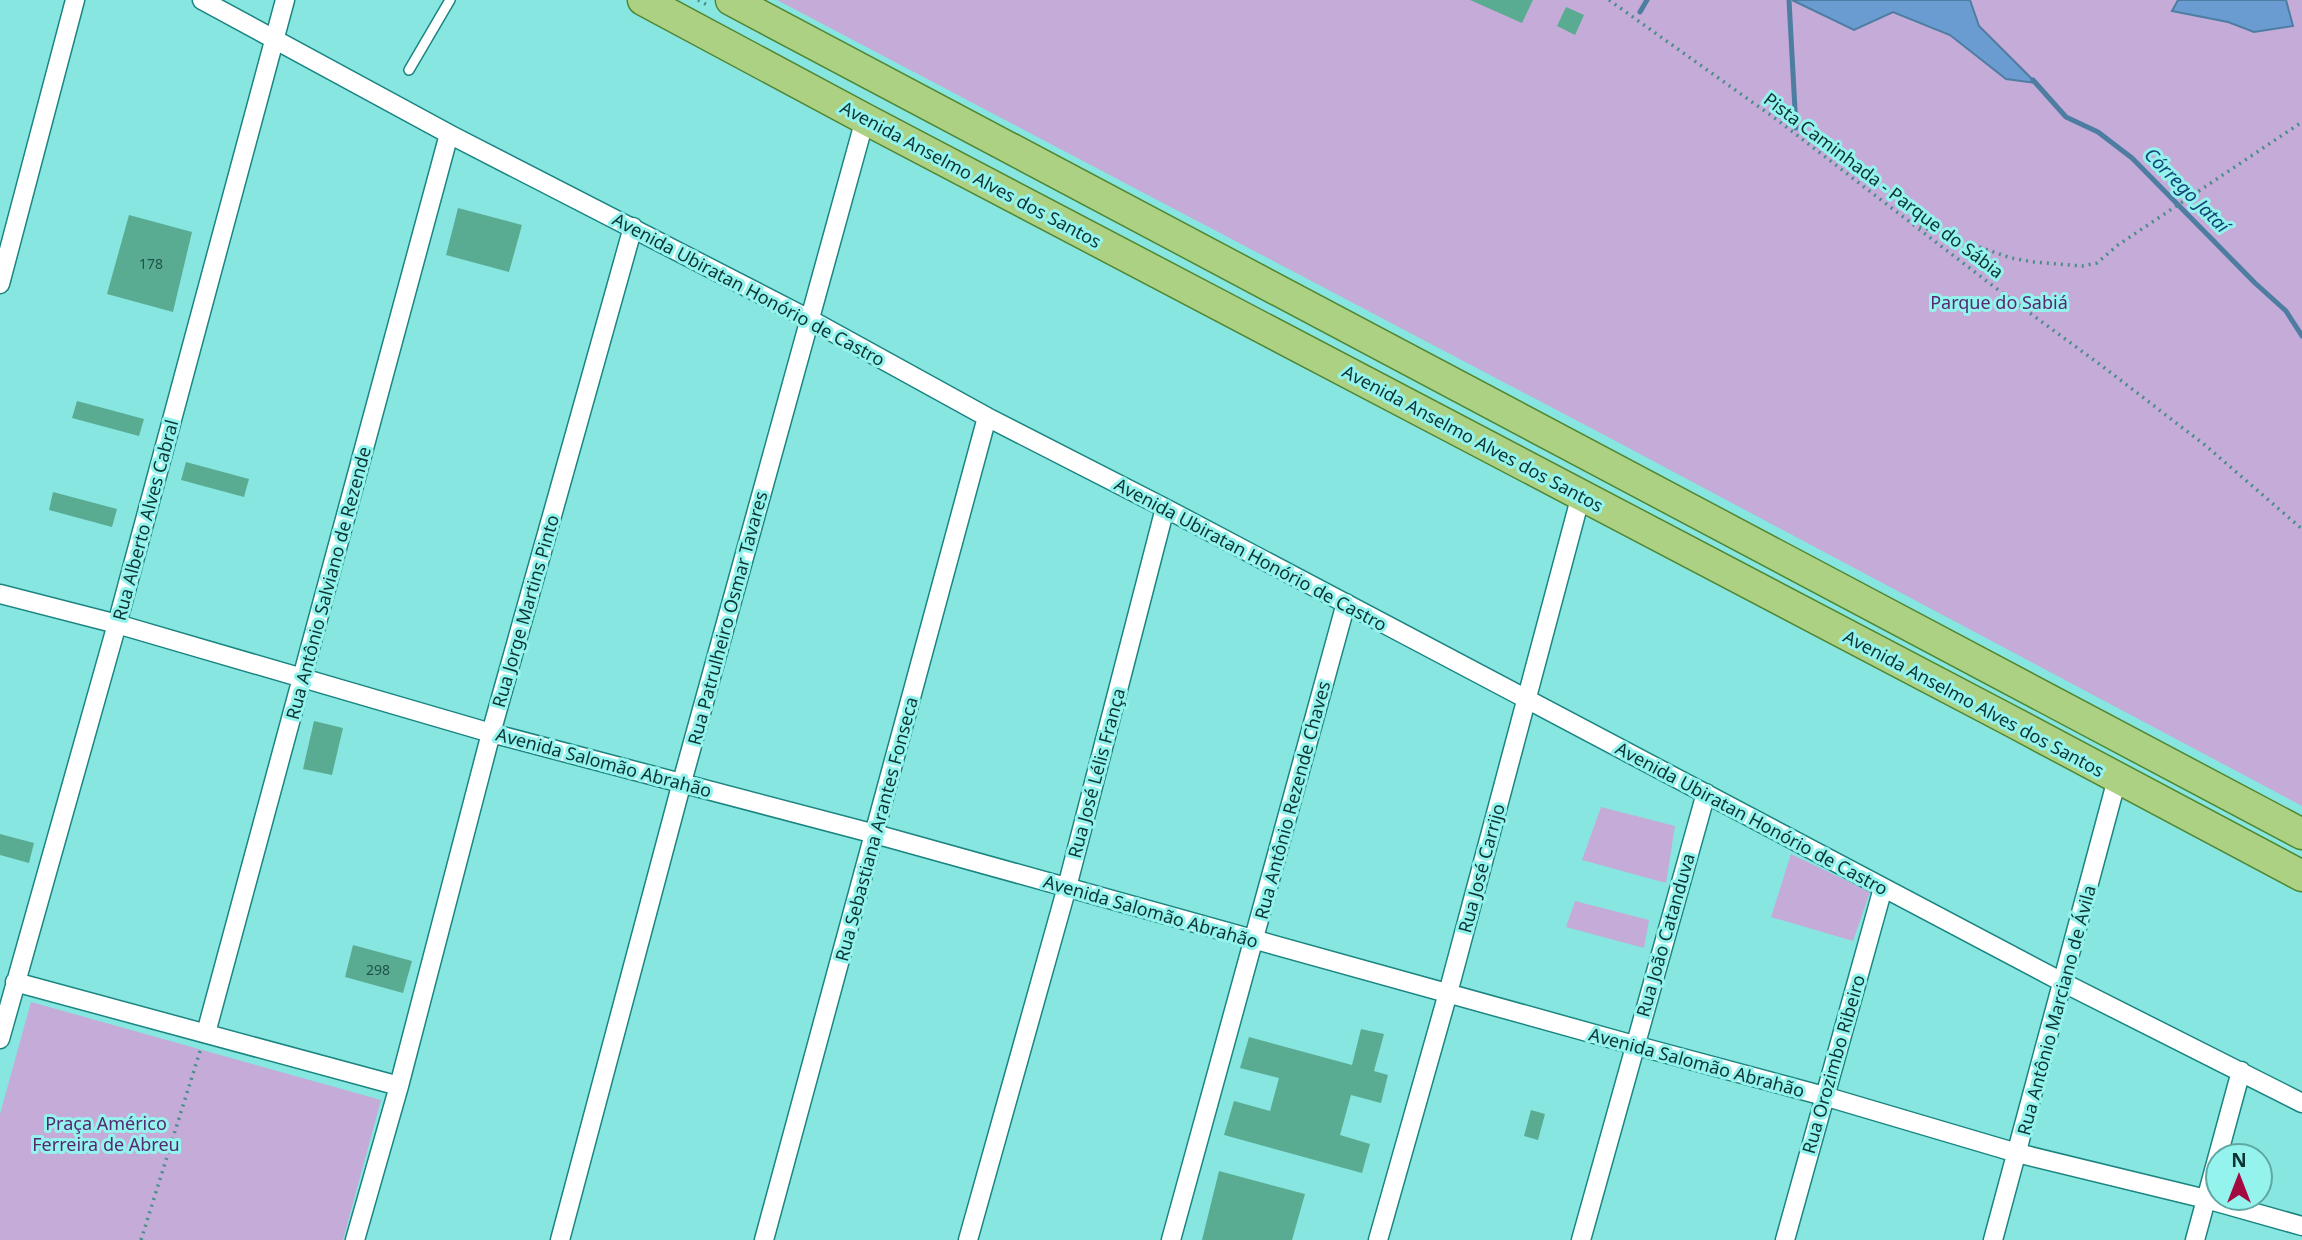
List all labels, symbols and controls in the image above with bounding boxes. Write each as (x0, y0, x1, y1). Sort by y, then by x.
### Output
street label: Pista Caminhada - Parque do Sábia (1759, 87, 2009, 283)
street label: Avenida Anselmo Alves dos Santos (836, 95, 1106, 253)
water label: Córrego Jataí (2139, 142, 2237, 240)
street label: Avenida Ubiratan Honório de Castro (609, 207, 889, 371)
house number: 178 (139, 254, 163, 273)
park label: Parque do Sabiá (1930, 290, 2068, 314)
street label: Avenida Anselmo Alves dos Santos (1338, 359, 1608, 517)
street label: Rua Alberto Alves Cabral (107, 417, 183, 623)
street label: Rua Antônio Salviano de Rezende (280, 444, 376, 722)
street label: Avenida Ubiratan Honório de Castro (1111, 472, 1391, 636)
street label: Rua Patrulheiro Osmar Tavares (682, 488, 772, 748)
street label: Rua Jorge Martins Pinto (486, 512, 564, 710)
street label: Avenida Anselmo Alves dos Santos (1839, 624, 2109, 782)
street label: Rua Antônio Rezende Chaves (1249, 678, 1335, 922)
street label: Rua José Lélis França (1062, 685, 1130, 861)
street label: Rua Sebastiana Arantes Fonseca (829, 694, 923, 964)
street label: Avenida Salomão Abrahão (494, 722, 714, 802)
street label: Avenida Ubiratan Honório de Castro (1612, 736, 1892, 900)
street label: Rua José Carrijo (1452, 801, 1510, 935)
street label: Rua João Catanduva (1630, 850, 1700, 1020)
street label: Avenida Salomão Abrahão (1041, 869, 1261, 953)
street label: Rua Antônio Marciano de Ávila (2011, 882, 2101, 1138)
house number: 298 (366, 960, 390, 979)
street label: Rua Orozimbo Ribeiro (1796, 972, 1870, 1156)
street label: Avenida Salomão Abrahão (1587, 1022, 1807, 1102)
park label: Praça Américo Ferreira de Abreu (32, 1111, 180, 1156)
north arrow (2204, 1142, 2274, 1212)
text: N (2231, 1147, 2247, 1173)

